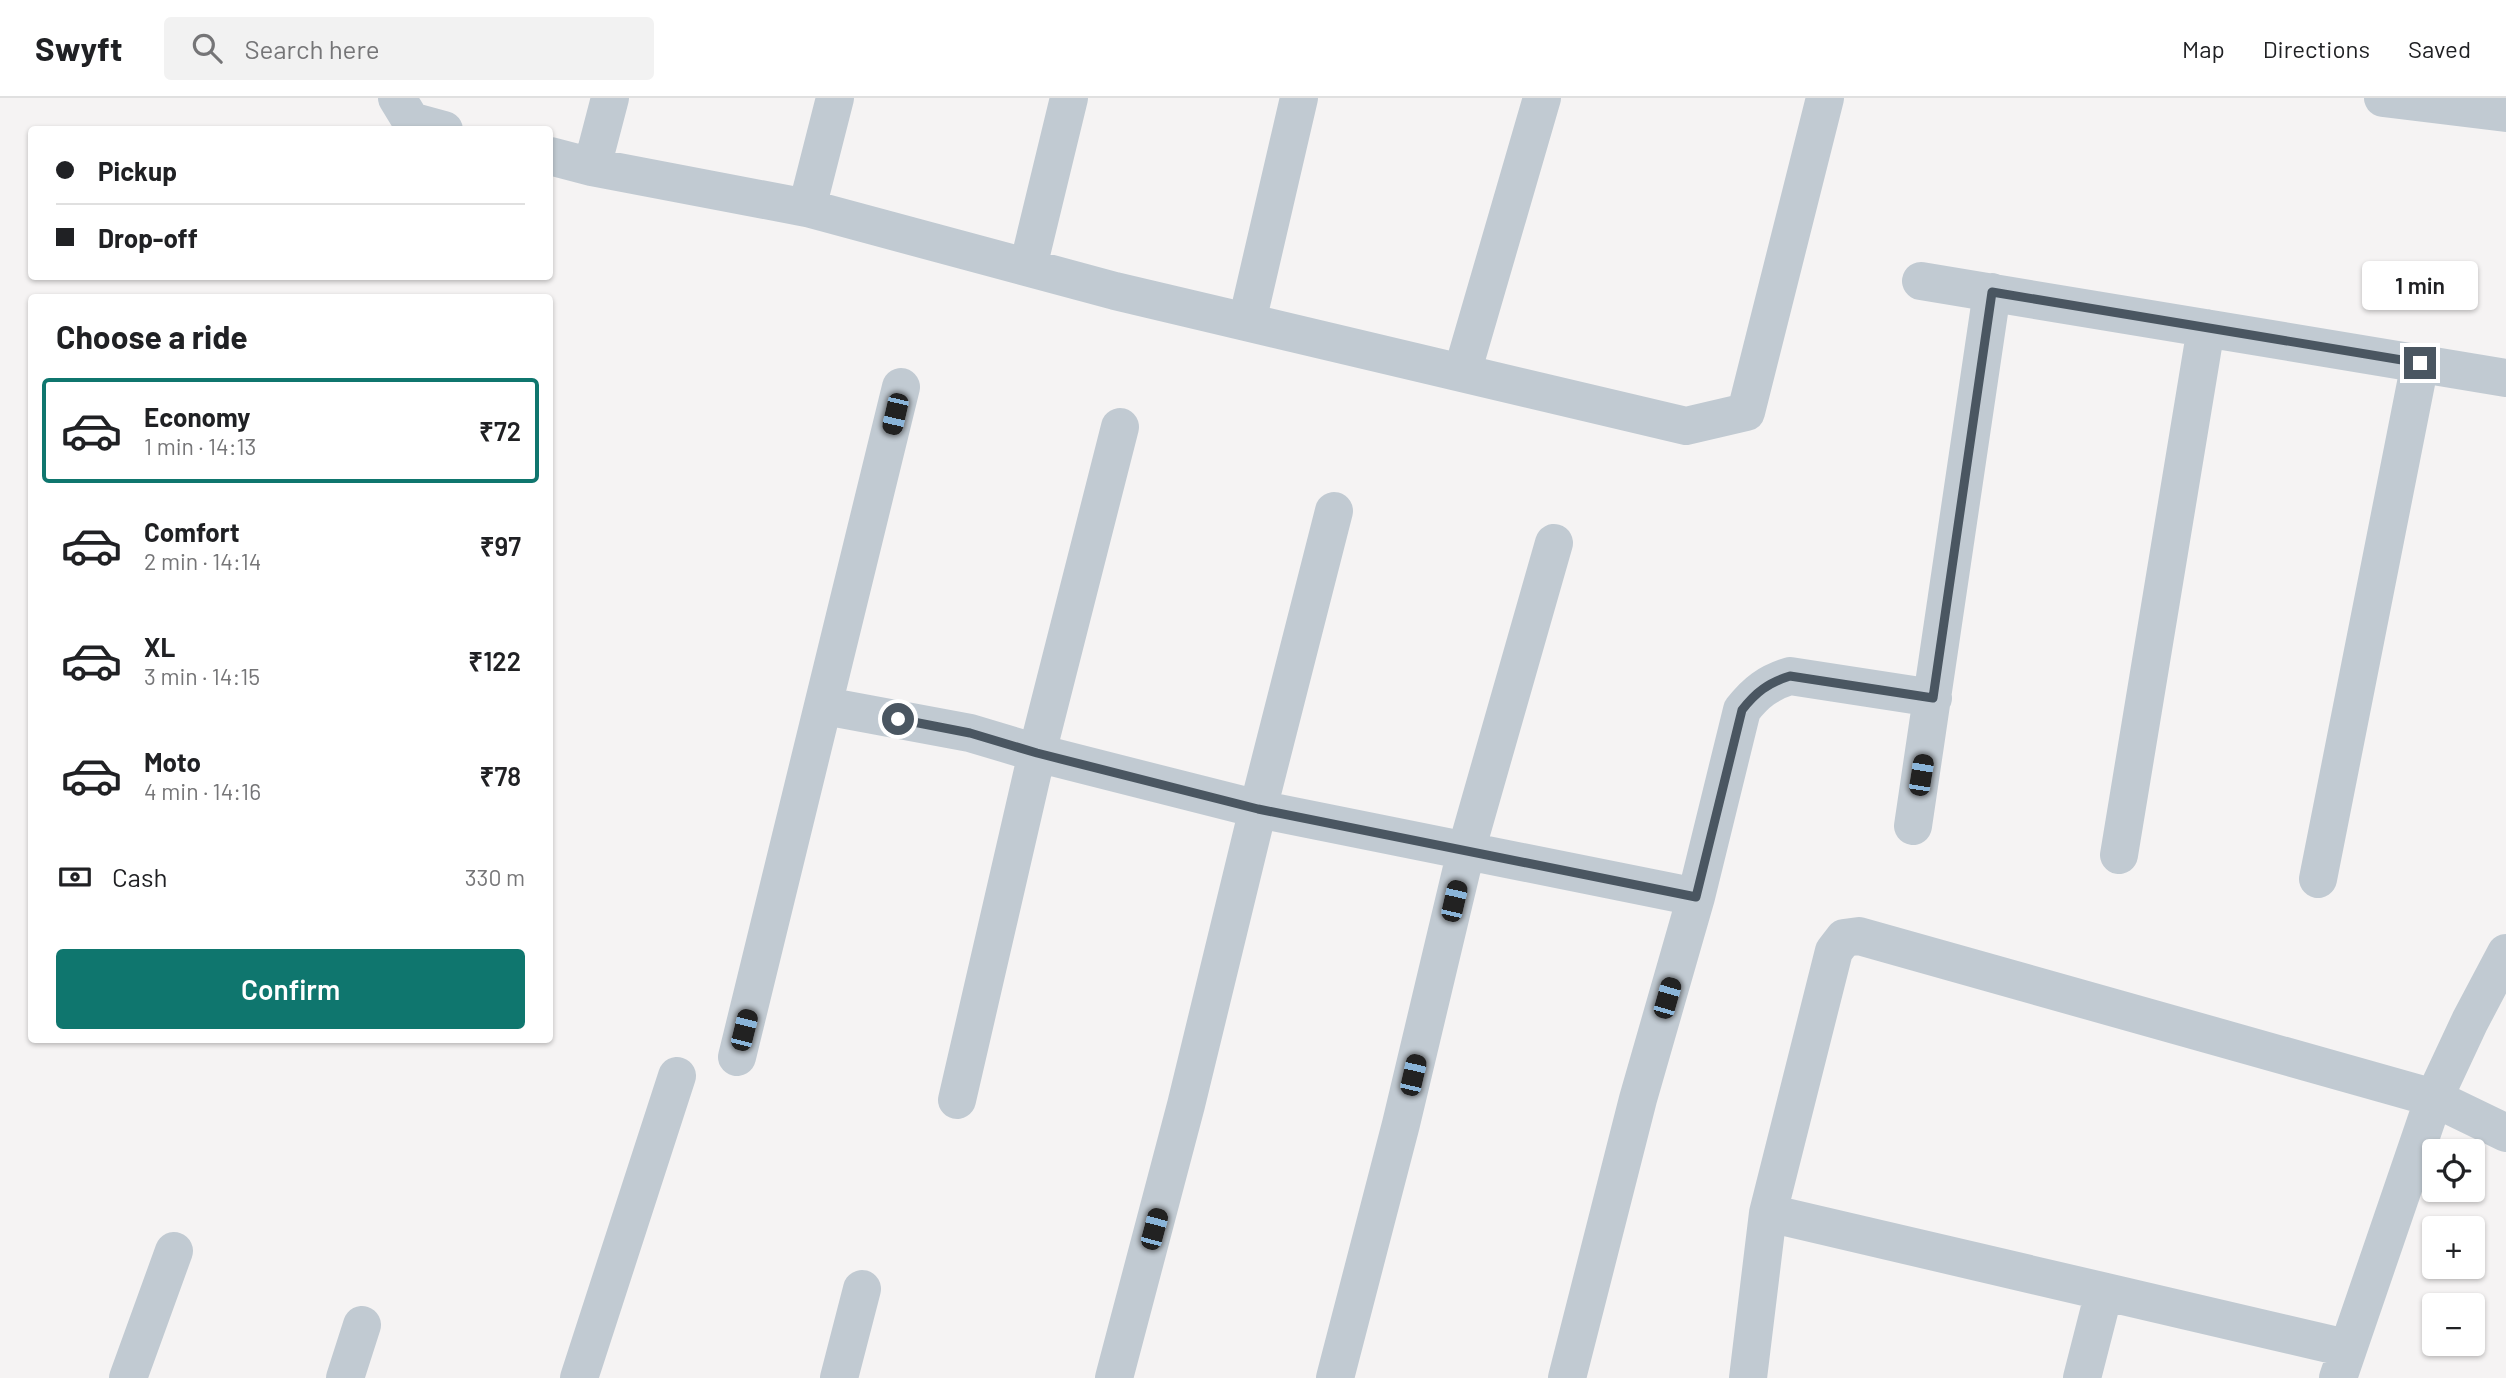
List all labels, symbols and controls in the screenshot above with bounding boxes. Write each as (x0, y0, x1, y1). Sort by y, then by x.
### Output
search box (164, 17, 654, 80)
text: Swyft (35, 28, 122, 68)
icon: search (188, 29, 226, 67)
text: Search here (244, 33, 380, 64)
text: Map (2182, 34, 2225, 63)
text: Directions (2263, 34, 2370, 63)
text: Saved (2408, 34, 2471, 63)
text: Pickup (98, 155, 177, 186)
text: Drop-off (98, 222, 198, 253)
callout: 1 min (2362, 261, 2478, 310)
text: 1 min (2395, 271, 2445, 299)
text: Choose a ride (56, 317, 248, 355)
route end (2404, 347, 2436, 379)
car (881, 391, 910, 437)
icon: car (60, 399, 123, 462)
text: Economy (144, 401, 250, 432)
text: ₹72 (479, 415, 521, 446)
text: 1 min · 14:13 (144, 432, 256, 460)
icon: car (60, 514, 123, 577)
text: Comfort (144, 516, 240, 547)
text: ₹97 (480, 530, 521, 561)
text: 2 min · 14:14 (144, 547, 261, 575)
icon: car (60, 629, 123, 692)
text: XL (144, 631, 175, 662)
text: ₹122 (468, 645, 521, 676)
text: 3 min · 14:15 (144, 662, 260, 690)
route start (882, 703, 914, 735)
icon: car (60, 744, 123, 807)
text: Moto (144, 746, 201, 777)
car (1908, 753, 1935, 797)
text: ₹78 (480, 760, 521, 791)
text: 4 min · 14:16 (144, 777, 261, 805)
icon: cash (56, 858, 94, 896)
text: Cash (112, 861, 167, 892)
text: 330 m (465, 863, 525, 891)
car (1440, 878, 1469, 924)
button: Confirm (56, 949, 525, 1029)
car (1652, 975, 1683, 1021)
car (729, 1007, 760, 1053)
car (1399, 1052, 1428, 1098)
map controls (2422, 1139, 2485, 1356)
button: locate (2422, 1139, 2485, 1202)
car (1139, 1206, 1170, 1252)
button: + (2422, 1216, 2485, 1279)
button: − (2422, 1293, 2485, 1356)

